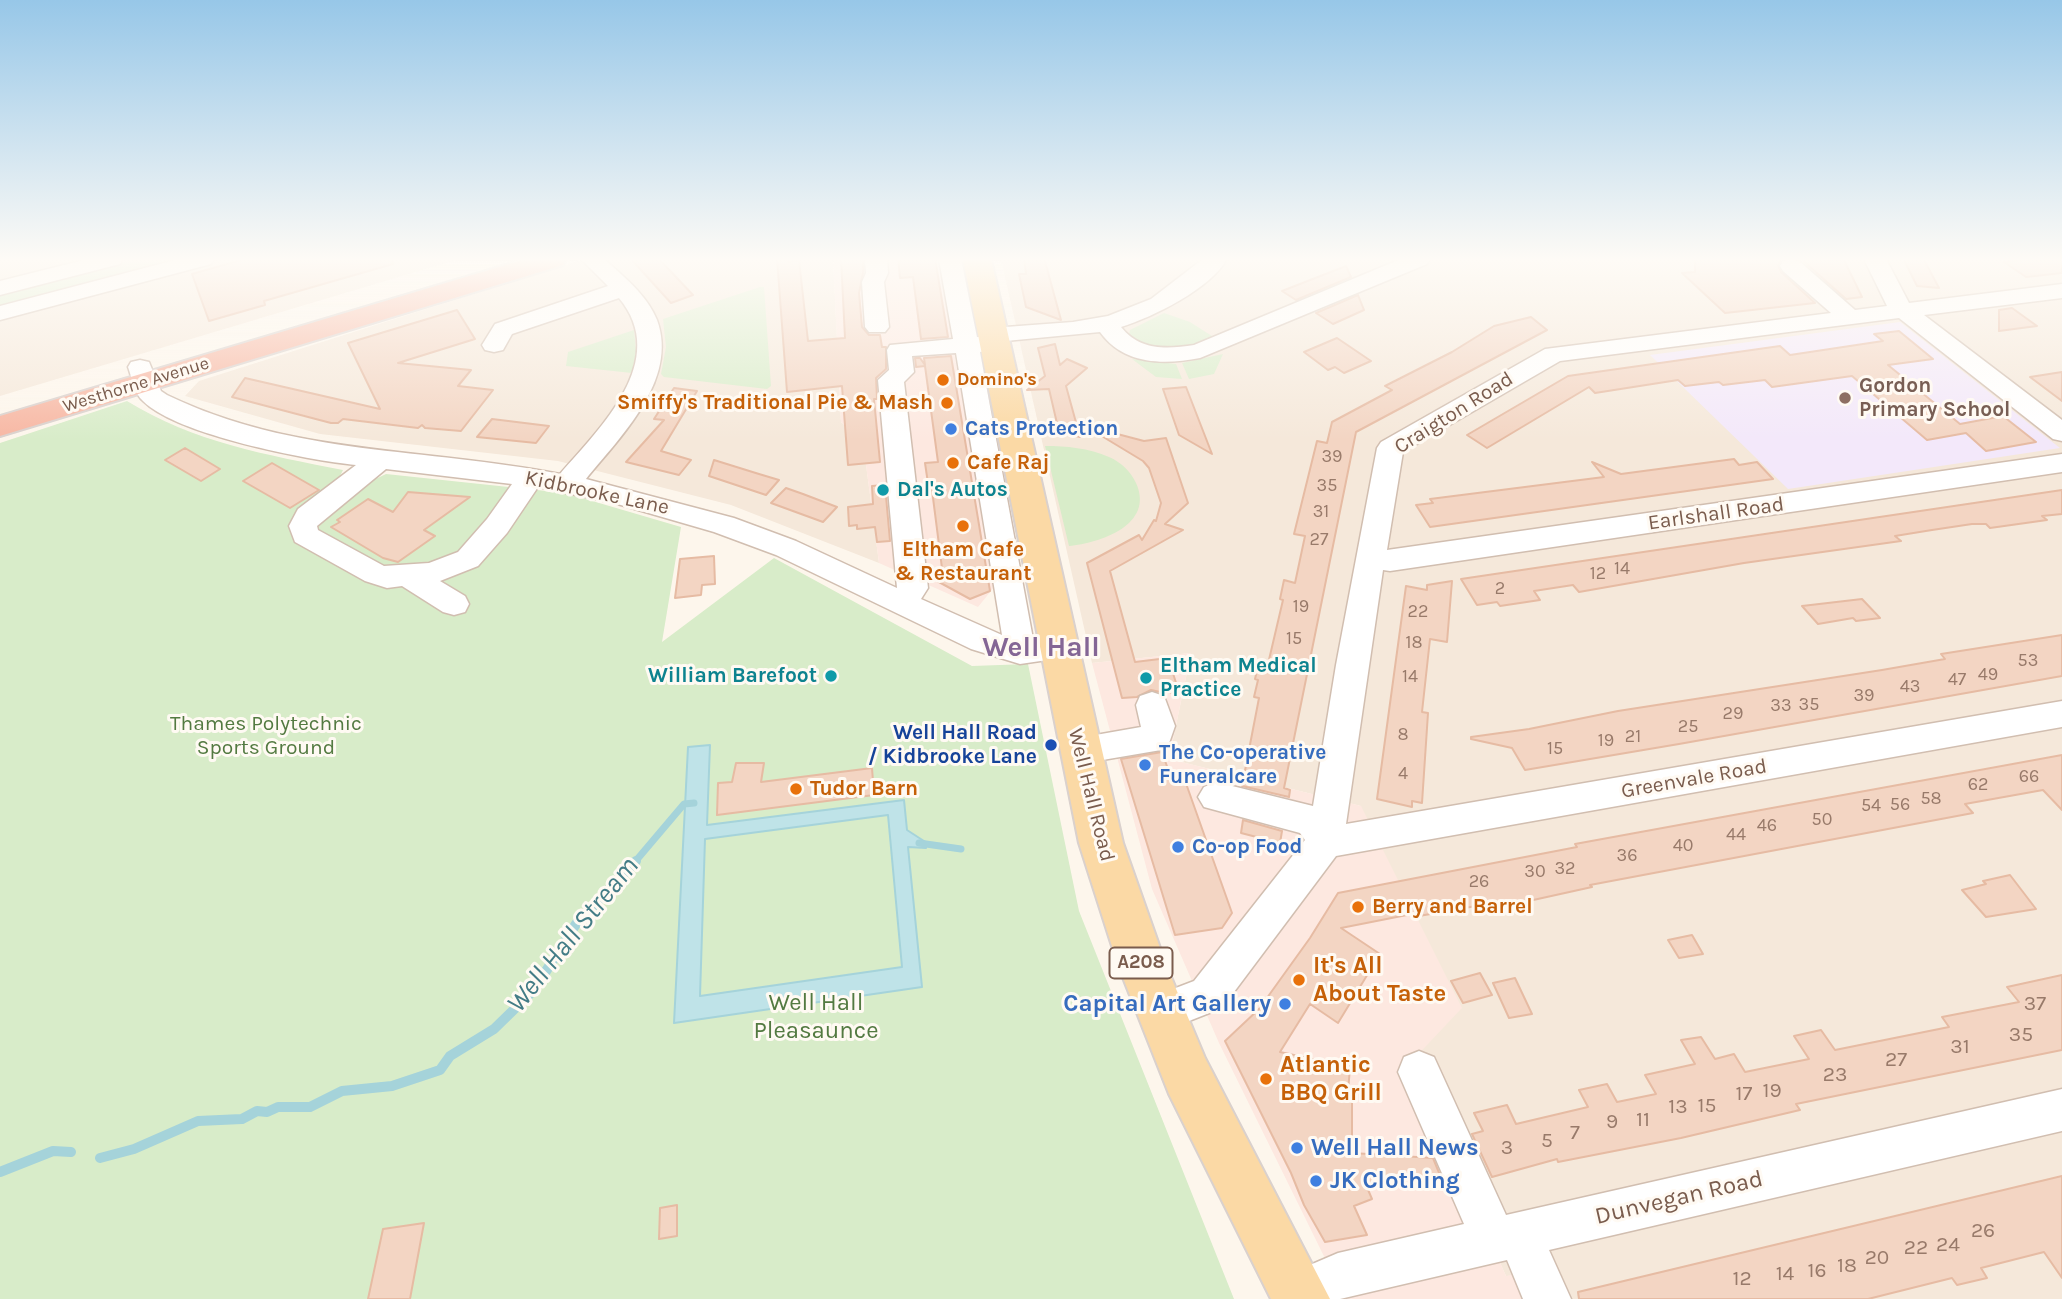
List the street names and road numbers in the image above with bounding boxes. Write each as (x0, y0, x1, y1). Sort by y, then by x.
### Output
street label: Westhorne Avenue (60, 352, 212, 418)
street label: Craigton Road (1390, 366, 1518, 460)
street label: Kidbrooke Lane (523, 465, 671, 521)
street label: Earlshall Road (1646, 492, 1786, 536)
street label: Well Hall Road (1062, 726, 1120, 864)
street label: Greenvale Road (1619, 754, 1769, 804)
road number: A208 (1110, 948, 1172, 979)
street label: Dunvegan Road (1592, 1165, 1766, 1231)

